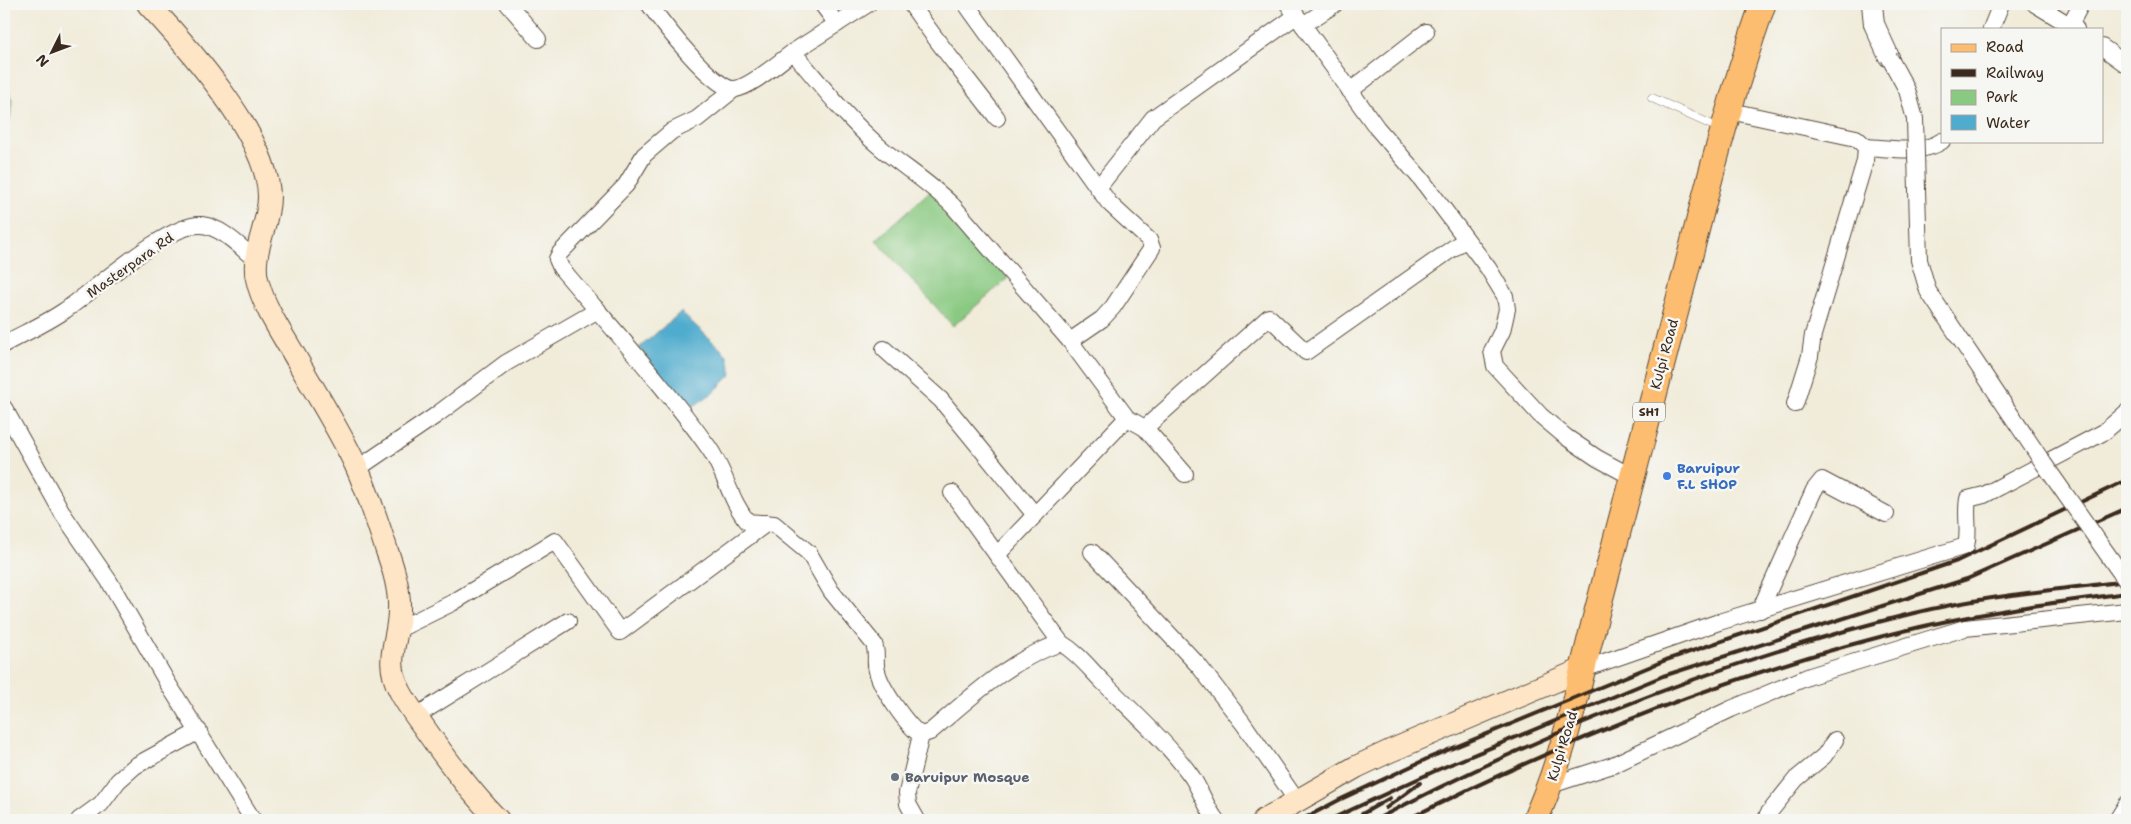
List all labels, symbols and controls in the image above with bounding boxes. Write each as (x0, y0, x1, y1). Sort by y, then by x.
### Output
north arrow (28, 28, 78, 78)
legend (1941, 28, 2104, 142)
text: Road (1986, 37, 2024, 57)
text: N (32, 51, 53, 71)
text: Railway (1986, 63, 2044, 83)
text: Park (1986, 87, 2018, 107)
text: Water (1986, 113, 2030, 133)
street label: Masterpara Rd (83, 228, 177, 302)
street label: Kulpi Road (1646, 317, 1682, 391)
road number: SH1 (1633, 402, 1665, 422)
place label: Baruipur F.L SHOP (1677, 459, 1741, 493)
marker: Baruipur F.L SHOP (1661, 470, 1673, 482)
street label: Kulpi Road (1543, 709, 1581, 783)
place label: Baruipur Mosque (905, 768, 1030, 786)
marker: Baruipur Mosque (889, 771, 901, 783)

